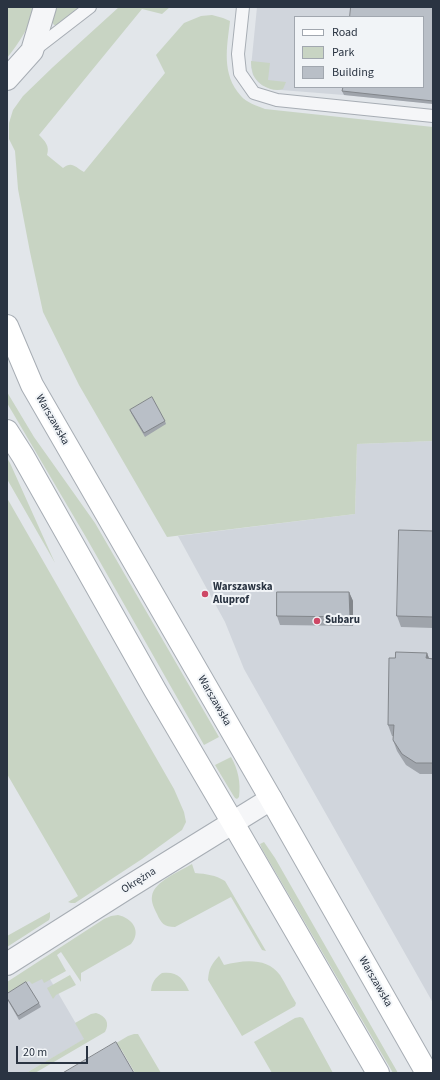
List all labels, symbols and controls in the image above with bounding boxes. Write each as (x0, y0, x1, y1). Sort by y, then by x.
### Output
legend (294, 16, 424, 88)
text: Road (332, 24, 358, 41)
text: Park (332, 44, 354, 61)
text: Building (332, 64, 374, 81)
street label: Warszawska (32, 393, 72, 447)
place label: Warszawska Aluprof (213, 581, 273, 607)
marker: Warszawska Aluprof (200, 589, 210, 599)
place label: Subaru (325, 614, 360, 628)
marker: Subaru (312, 616, 322, 626)
street label: Warszawska (194, 674, 234, 728)
street label: Okrężna (119, 865, 159, 897)
street label: Warszawska (355, 955, 395, 1009)
scale bar (18, 1038, 90, 1064)
text: 20 m (23, 1044, 47, 1061)

